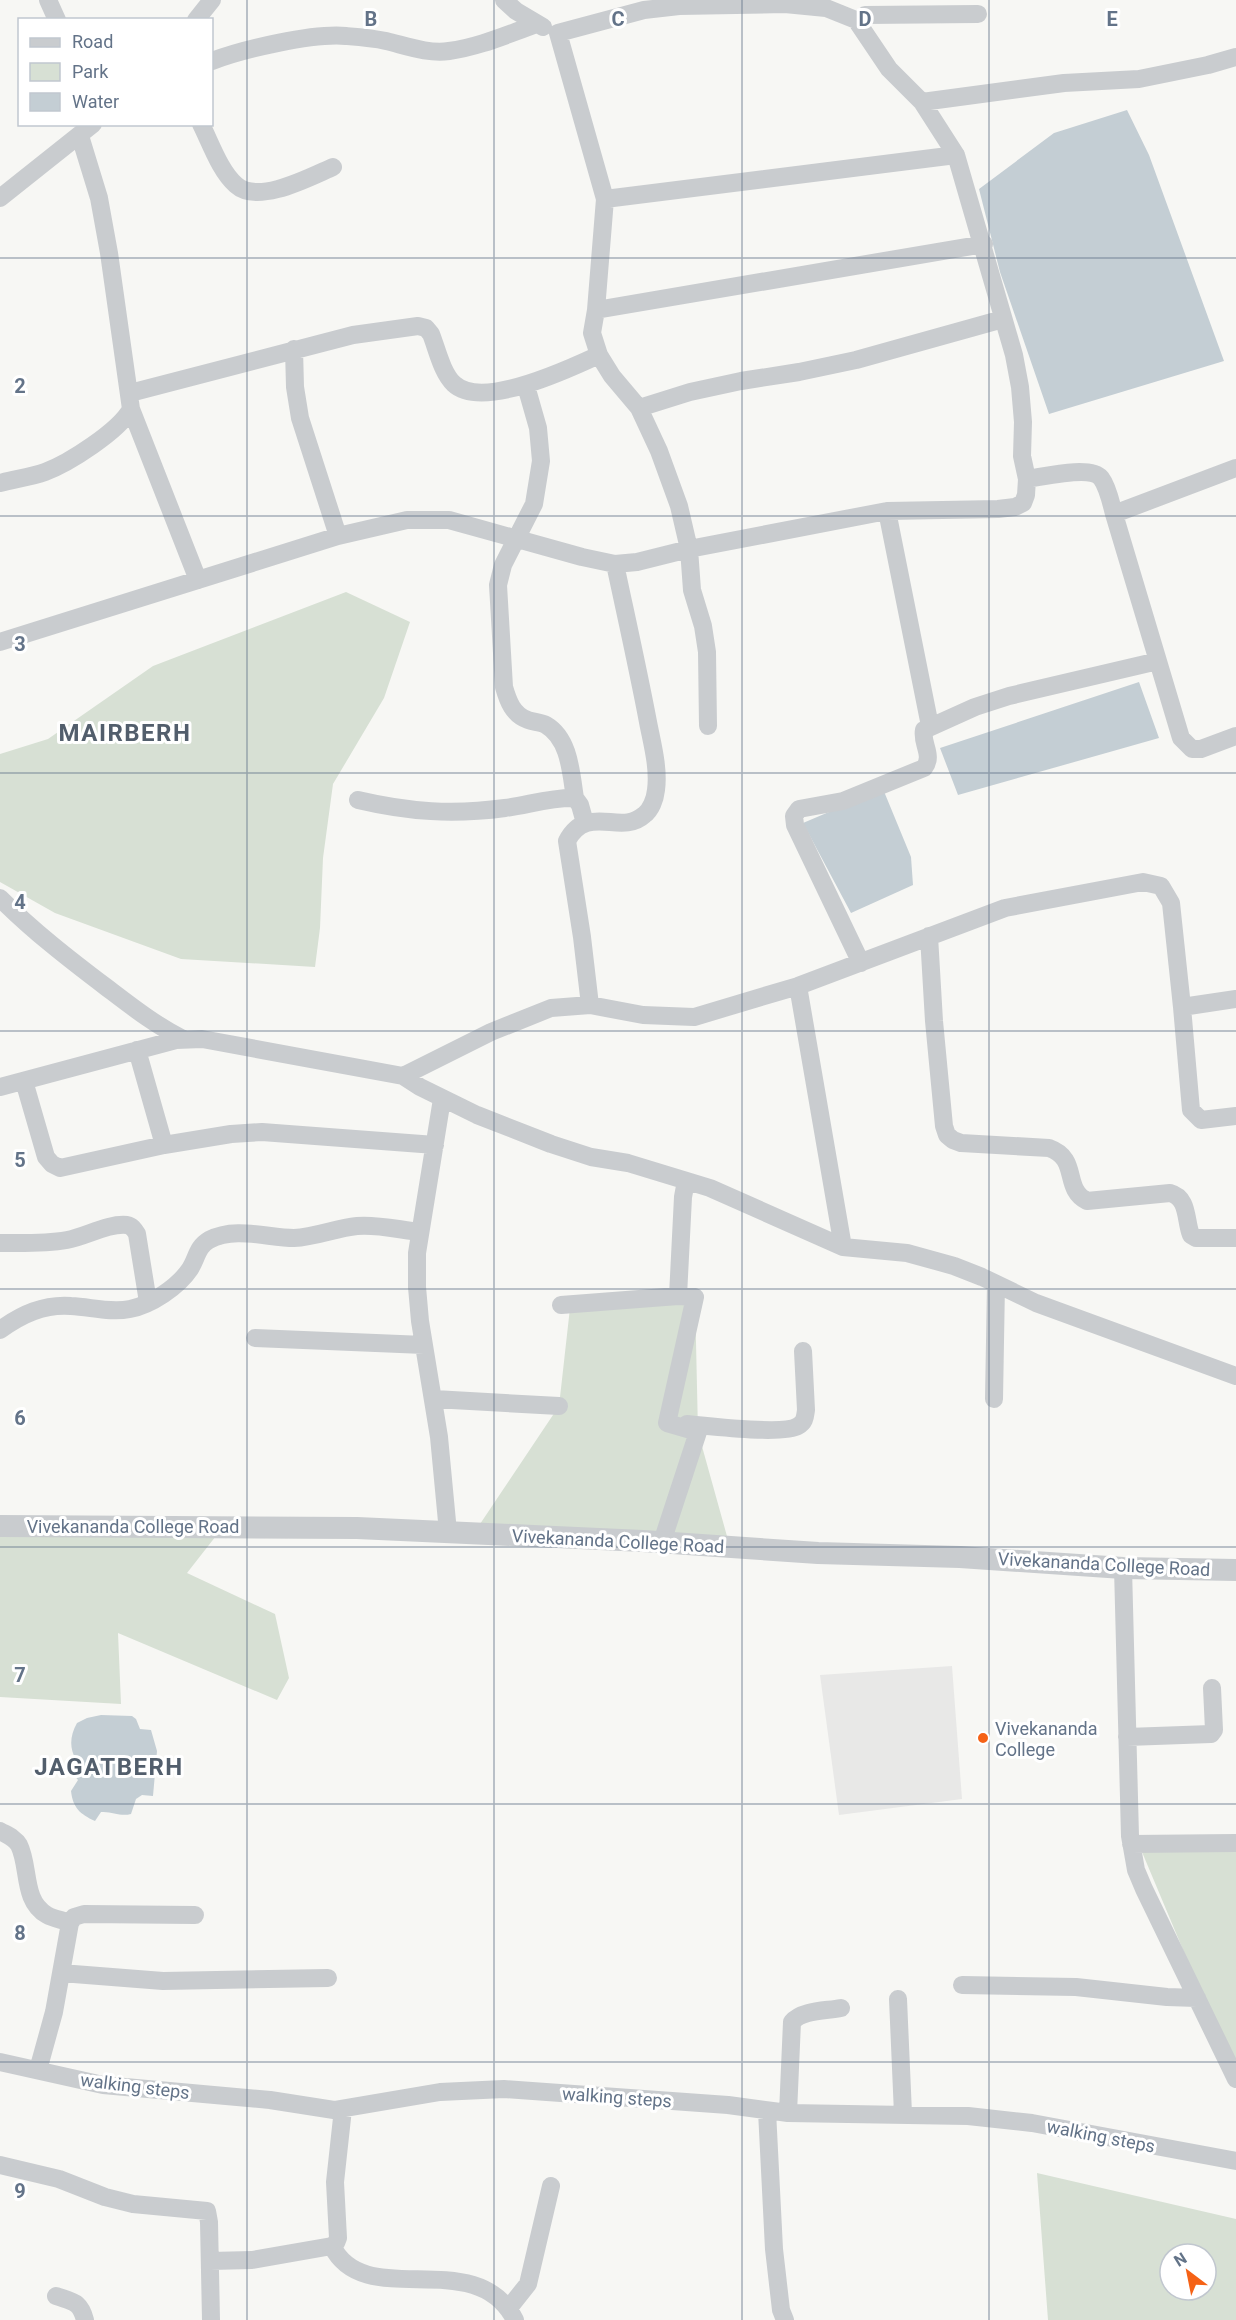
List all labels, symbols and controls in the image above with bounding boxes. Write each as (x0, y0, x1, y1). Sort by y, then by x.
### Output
text: B (365, 7, 377, 31)
text: C (611, 7, 625, 31)
text: D (859, 7, 872, 31)
text: E (1106, 7, 1118, 31)
legend (18, 18, 213, 126)
text: Road (72, 31, 113, 52)
text: Park (72, 61, 109, 82)
text: Water (72, 91, 119, 112)
text: 2 (14, 374, 26, 398)
text: 3 (14, 632, 26, 656)
district label: MAIRBERH (59, 719, 191, 747)
text: 4 (14, 890, 26, 914)
text: 5 (14, 1148, 26, 1172)
text: 6 (14, 1406, 26, 1430)
street label: Vivekananda College Road (27, 1516, 239, 1537)
street label: Vivekananda College Road (511, 1525, 725, 1557)
street label: Vivekananda College Road (997, 1548, 1211, 1580)
text: 7 (14, 1663, 26, 1687)
place label: Vivekananda College (995, 1718, 1098, 1760)
marker: Vivekananda College (976, 1731, 990, 1745)
district label: JAGATBERH (34, 1753, 184, 1781)
text: 8 (14, 1921, 26, 1945)
street label: walking steps (79, 2069, 191, 2103)
street label: walking steps (561, 2083, 673, 2111)
street label: walking steps (1045, 2115, 1157, 2157)
text: 9 (14, 2179, 26, 2203)
north arrow (1158, 2242, 1218, 2302)
text: N (1170, 2249, 1190, 2271)

